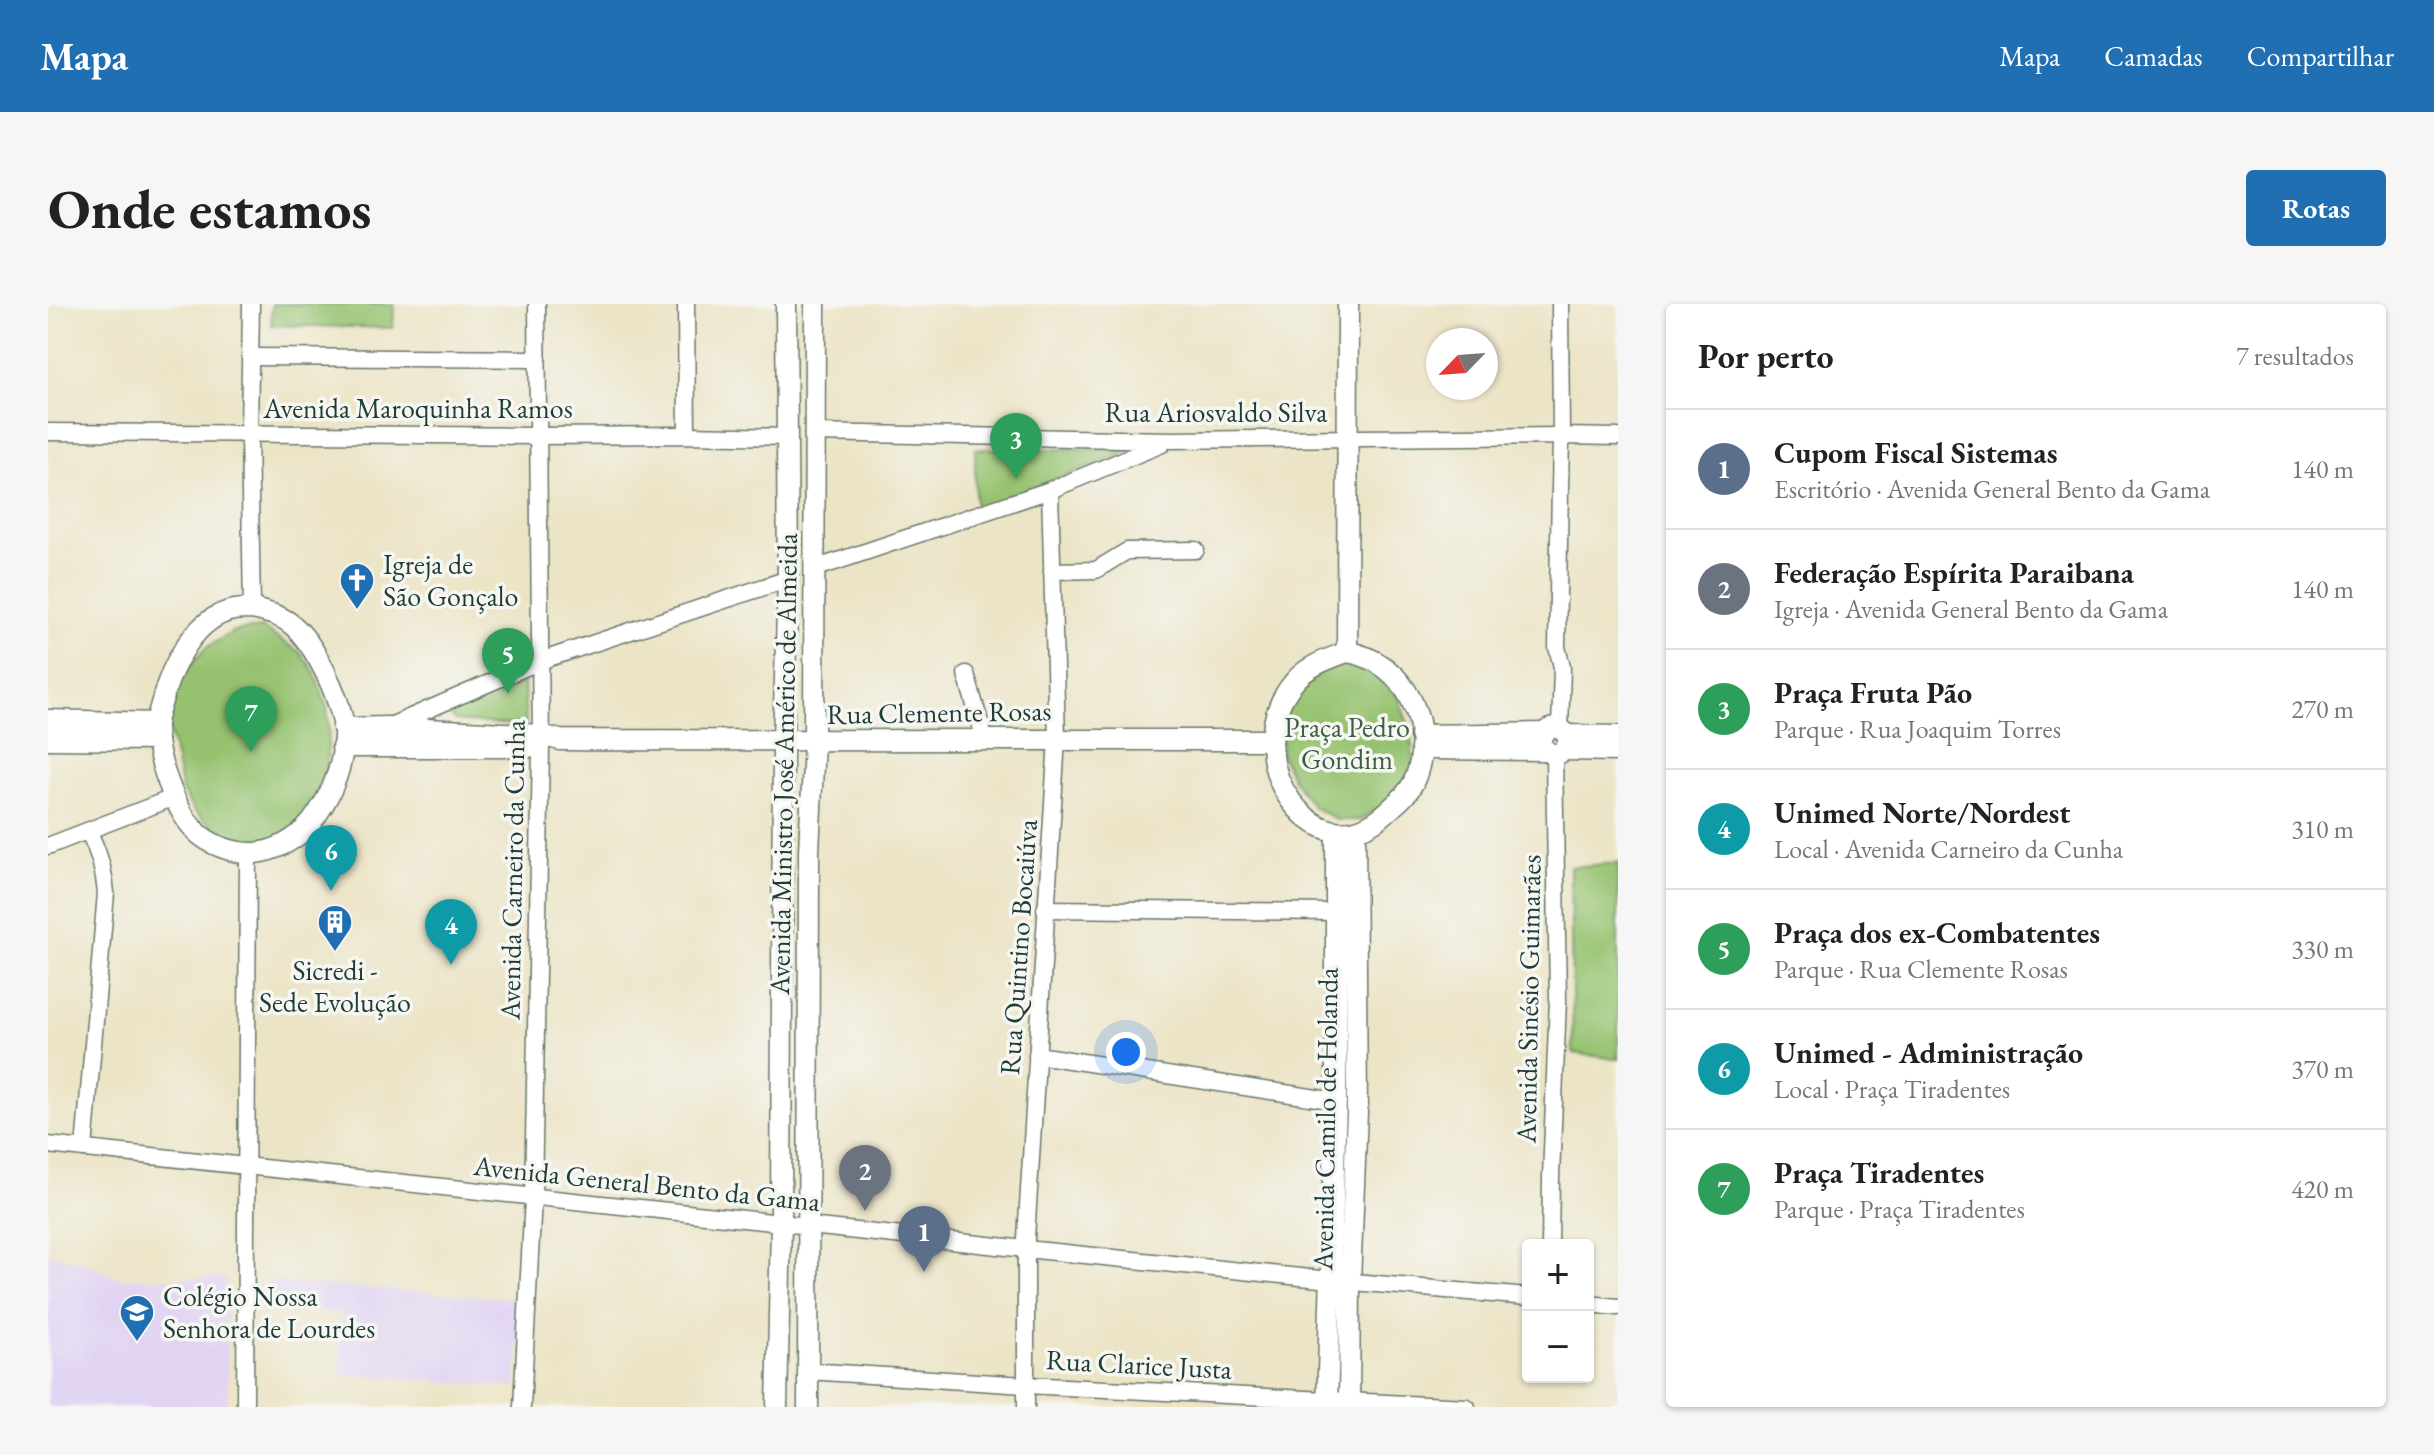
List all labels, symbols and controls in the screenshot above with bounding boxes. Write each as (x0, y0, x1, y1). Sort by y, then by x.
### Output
text: Mapa (40, 32, 128, 81)
text: Mapa (1999, 38, 2060, 74)
text: Camadas (2104, 38, 2203, 74)
text: Compartilhar (2247, 38, 2394, 74)
button: Rotas (2246, 170, 2386, 246)
text: Onde estamos (48, 172, 372, 245)
north arrow (1426, 328, 1498, 400)
text: Por perto (1698, 334, 1834, 378)
text: 7 resultados (2236, 339, 2354, 373)
street label: Avenida Maroquinha Ramos (262, 390, 573, 426)
street label: Rua Ariosvaldo Silva (1105, 394, 1328, 430)
pin: 3 (990, 413, 1042, 479)
text: Cupom Fiscal Sistemas (1774, 433, 2057, 472)
text: 1 (1717, 452, 1731, 486)
text: 140 m (2291, 452, 2354, 486)
text: Escritório · Avenida General Bento da Gama (1774, 472, 2210, 506)
street label: Avenida Ministro José Américo de Almeida (761, 532, 805, 996)
place label: Igreja de São Gonçalo (383, 546, 518, 614)
text: Federação Espírita Paraibana (1774, 553, 2134, 592)
church icon: Igreja de São Gonçalo (338, 561, 376, 611)
text: 2 (1717, 572, 1731, 606)
text: 140 m (2291, 572, 2354, 606)
text: Igreja · Avenida General Bento da Gama (1774, 592, 2168, 626)
pin: 5 (482, 628, 534, 694)
text: Praça Fruta Pão (1774, 673, 1972, 712)
pin: 7 (225, 686, 277, 752)
street label: Rua Clemente Rosas (826, 692, 1052, 732)
text: 3 (1717, 692, 1731, 726)
text: 270 m (2291, 692, 2354, 726)
park label: Praça Pedro Gondim (1284, 709, 1410, 777)
text: Parque · Rua Joaquim Torres (1774, 712, 2061, 746)
street label: Avenida Carneiro da Cunha (491, 719, 533, 1021)
text: Unimed Norte/Nordest (1774, 793, 2071, 832)
text: 4 (1717, 812, 1731, 846)
text: 310 m (2291, 812, 2354, 846)
street label: Rua Quintino Bocaiúva (991, 817, 1045, 1076)
pin: 6 (305, 825, 357, 891)
text: Local · Avenida Carneiro da Cunha (1774, 832, 2123, 866)
street label: Avenida Sinésio Guimarães (1507, 854, 1549, 1145)
pin: 4 (425, 899, 477, 965)
building icon: Sicredi - Sede Evolução (316, 903, 354, 953)
text: Praça dos ex-Combatentes (1774, 913, 2100, 952)
text: 5 (1717, 932, 1731, 966)
text: 330 m (2291, 932, 2354, 966)
place label: Sicredi - Sede Evolução (259, 952, 411, 1020)
text: Parque · Rua Clemente Rosas (1774, 952, 2068, 986)
street label: Avenida Camilo de Holanda (1304, 966, 1346, 1272)
your location (1106, 1032, 1146, 1072)
text: Unimed - Administração (1774, 1033, 2083, 1072)
text: 6 (1717, 1052, 1731, 1086)
text: 370 m (2291, 1052, 2354, 1086)
text: Local · Praça Tiradentes (1774, 1072, 2010, 1106)
pin: 2 (839, 1145, 891, 1211)
street label: Avenida General Bento da Gama (471, 1147, 823, 1219)
text: Praça Tiradentes (1774, 1153, 1984, 1192)
text: 7 (1717, 1172, 1731, 1206)
text: 420 m (2291, 1172, 2354, 1206)
text: Parque · Praça Tiradentes (1774, 1192, 2025, 1226)
pin: 1 (898, 1206, 950, 1272)
map controls (1522, 1239, 1594, 1383)
button: + (1522, 1239, 1594, 1311)
place label: Colégio Nossa Senhora de Lourdes (163, 1278, 375, 1346)
school or university icon: Colégio Nossa Senhora de Lourdes (118, 1293, 156, 1343)
button: − (1522, 1311, 1594, 1383)
street label: Rua Clarice Justa (1045, 1341, 1234, 1387)

